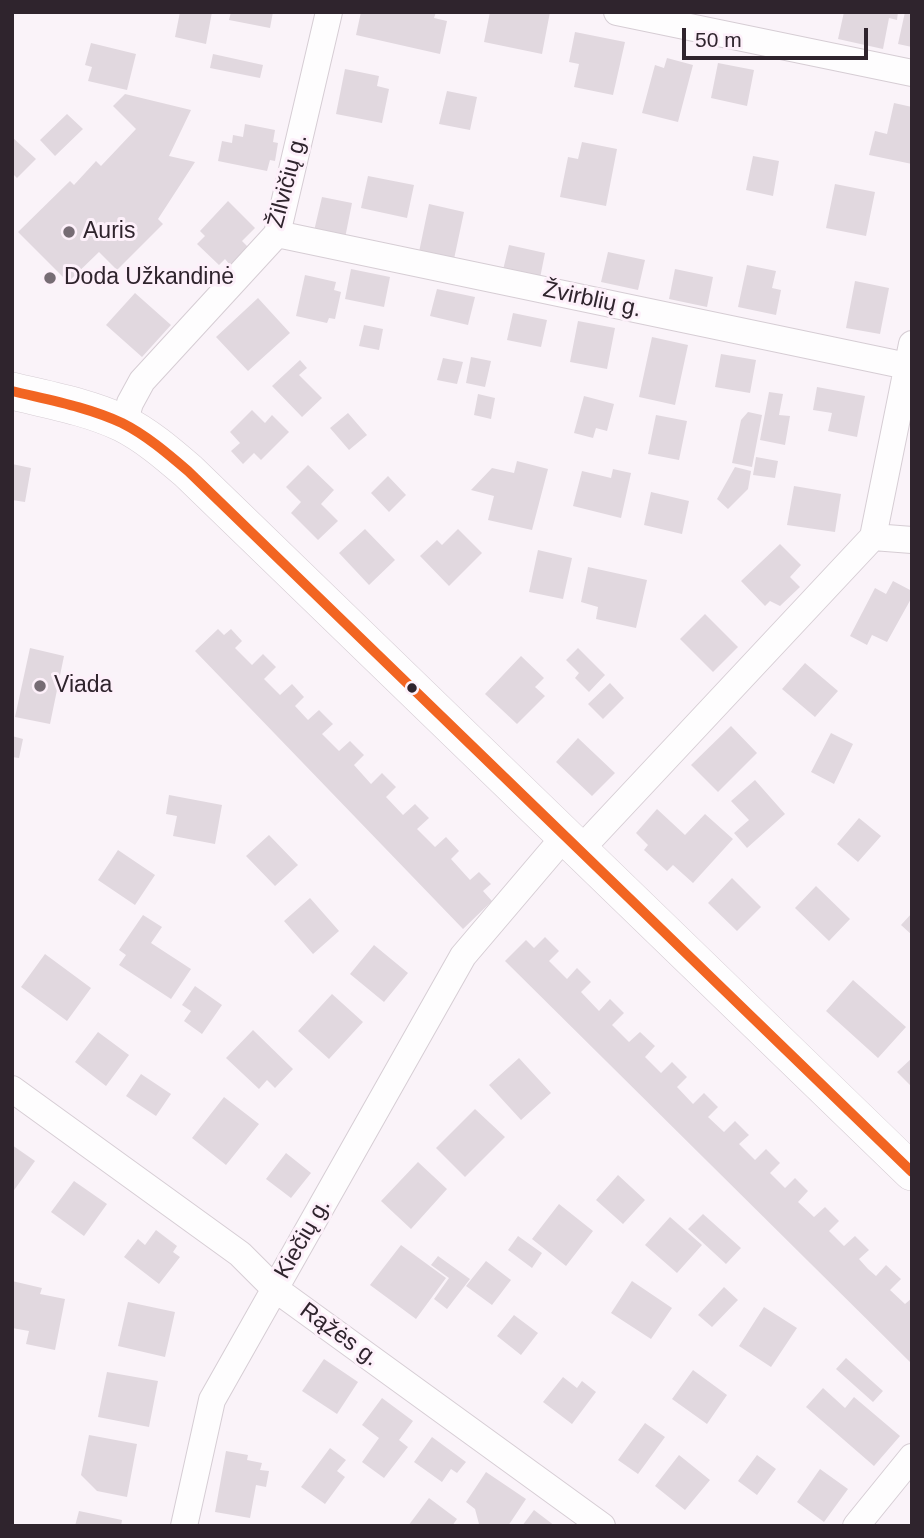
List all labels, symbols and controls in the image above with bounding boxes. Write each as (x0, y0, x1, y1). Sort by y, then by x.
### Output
scale bar (686, 14, 872, 58)
text: 50 m (695, 28, 742, 51)
street label: Žilvičių g. (262, 131, 314, 231)
place label: Auris (83, 218, 135, 246)
marker: Auris (61, 224, 77, 240)
place label: Doda Užkandinė (64, 264, 234, 292)
marker: Doda Užkandinė (42, 270, 58, 286)
street label: Žvirblių g. (540, 276, 644, 324)
place label: Viada (54, 672, 112, 700)
marker: Viada (32, 678, 48, 694)
unlabelled marker (405, 681, 419, 695)
street label: Kiečių g. (269, 1194, 337, 1284)
street label: Rąžės g. (294, 1297, 384, 1373)

